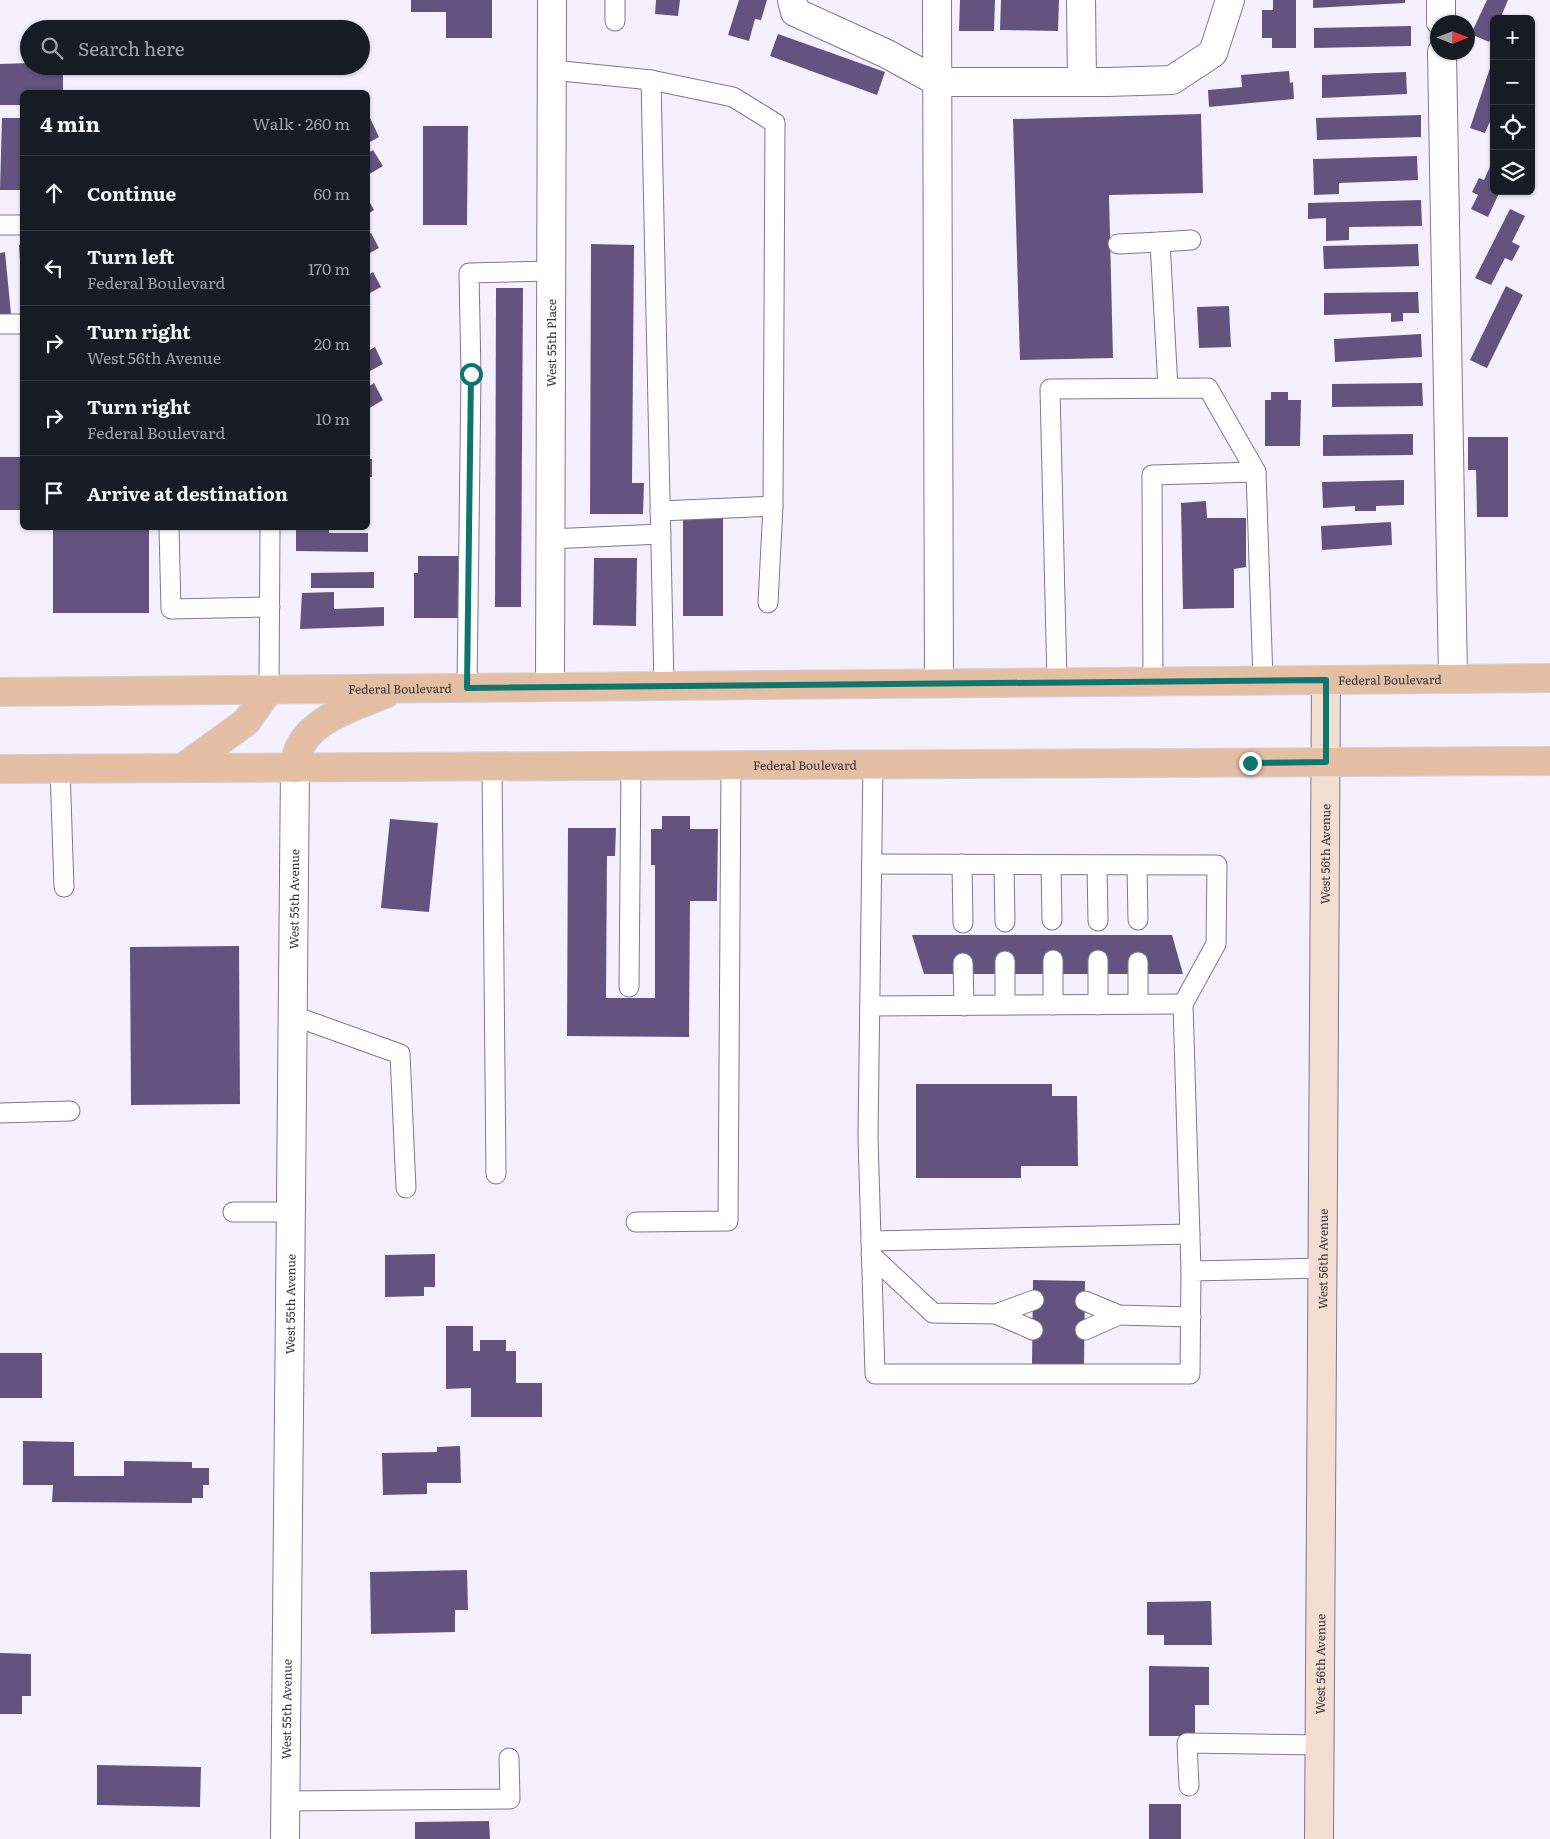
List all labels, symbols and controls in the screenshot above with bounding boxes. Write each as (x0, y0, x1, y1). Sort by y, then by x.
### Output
north arrow (1430, 15, 1475, 60)
map controls (1490, 15, 1535, 195)
button: + (1490, 15, 1535, 60)
search box (20, 20, 370, 75)
icon: search (38, 34, 66, 62)
text: Search here (78, 34, 185, 62)
button: − (1490, 60, 1535, 105)
button: locate (1490, 105, 1535, 150)
text: 4 min (40, 107, 100, 138)
text: Walk · 260 m (253, 111, 350, 135)
button: layers (1490, 150, 1535, 195)
icon: ahead (40, 179, 68, 207)
text: Continue (87, 179, 176, 207)
text: 60 m (313, 181, 350, 205)
text: Turn left (87, 242, 174, 270)
icon: left (40, 254, 68, 282)
text: 170 m (308, 256, 350, 280)
text: Federal Boulevard (87, 270, 225, 294)
street label: West 55th Place (542, 299, 560, 387)
text: Turn right (87, 317, 191, 345)
icon: right (40, 329, 68, 357)
text: 20 m (314, 331, 350, 355)
text: West 56th Avenue (87, 345, 221, 369)
route start (460, 363, 483, 386)
text: Turn right (87, 392, 191, 420)
icon: right (40, 404, 68, 432)
text: 10 m (316, 406, 350, 430)
text: Federal Boulevard (87, 420, 225, 444)
icon: arrive (40, 479, 68, 507)
text: Arrive at destination (87, 479, 288, 507)
street label: Federal Boulevard (1338, 670, 1443, 689)
street label: Federal Boulevard (348, 679, 453, 698)
route end (1239, 752, 1262, 775)
street label: Federal Boulevard (753, 756, 858, 774)
street label: West 56th Avenue (1316, 804, 1334, 904)
street label: West 55th Avenue (284, 849, 303, 949)
street label: West 56th Avenue (1313, 1209, 1332, 1309)
street label: West 55th Avenue (281, 1254, 299, 1354)
street label: West 56th Avenue (1311, 1614, 1329, 1714)
street label: West 55th Avenue (277, 1659, 296, 1759)

